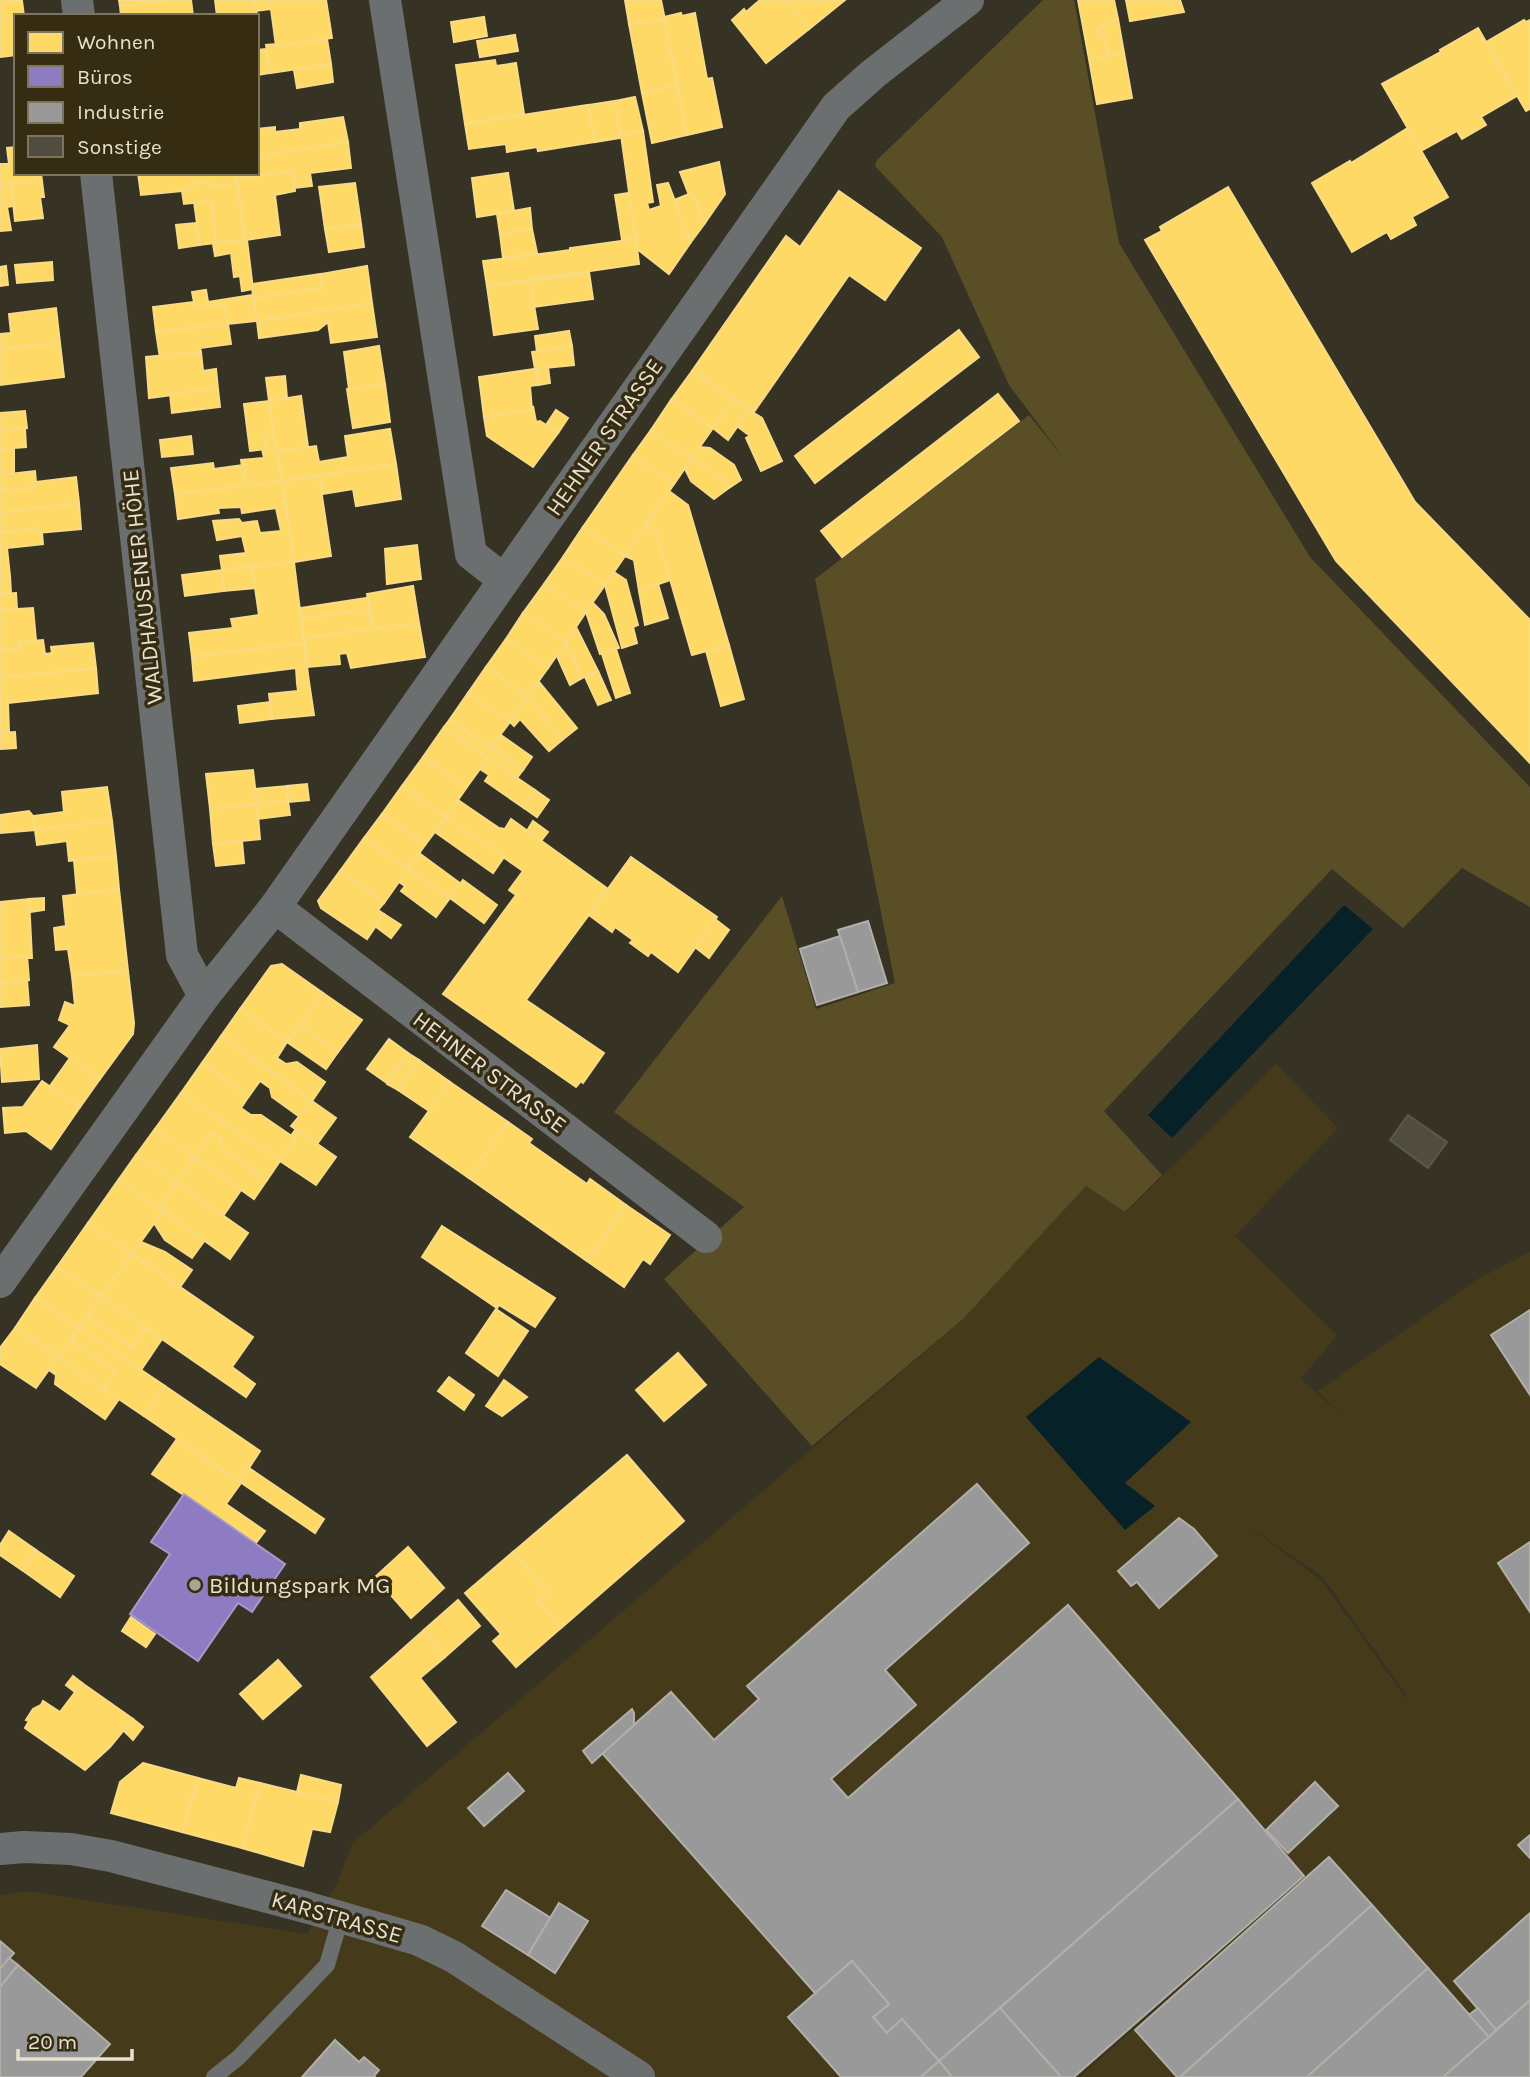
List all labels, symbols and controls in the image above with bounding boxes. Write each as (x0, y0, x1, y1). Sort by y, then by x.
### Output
legend (14, 14, 259, 175)
text: Wohnen (77, 30, 155, 54)
text: Büros (77, 65, 133, 89)
text: Industrie (77, 100, 164, 124)
text: Sonstige (77, 135, 162, 159)
street label: HEHNER STRASSE (540, 354, 669, 521)
street label: WALDHAUSENER HÖHE (117, 468, 168, 706)
street label: HEHNER STRASSE (408, 1006, 572, 1139)
place label: Bildungspark MG (209, 1572, 390, 1599)
marker: Bildungspark MG (187, 1577, 203, 1593)
street label: KARSTRASSE (268, 1886, 405, 1949)
scale bar (18, 2018, 131, 2062)
text: 20 m (28, 2030, 77, 2054)

